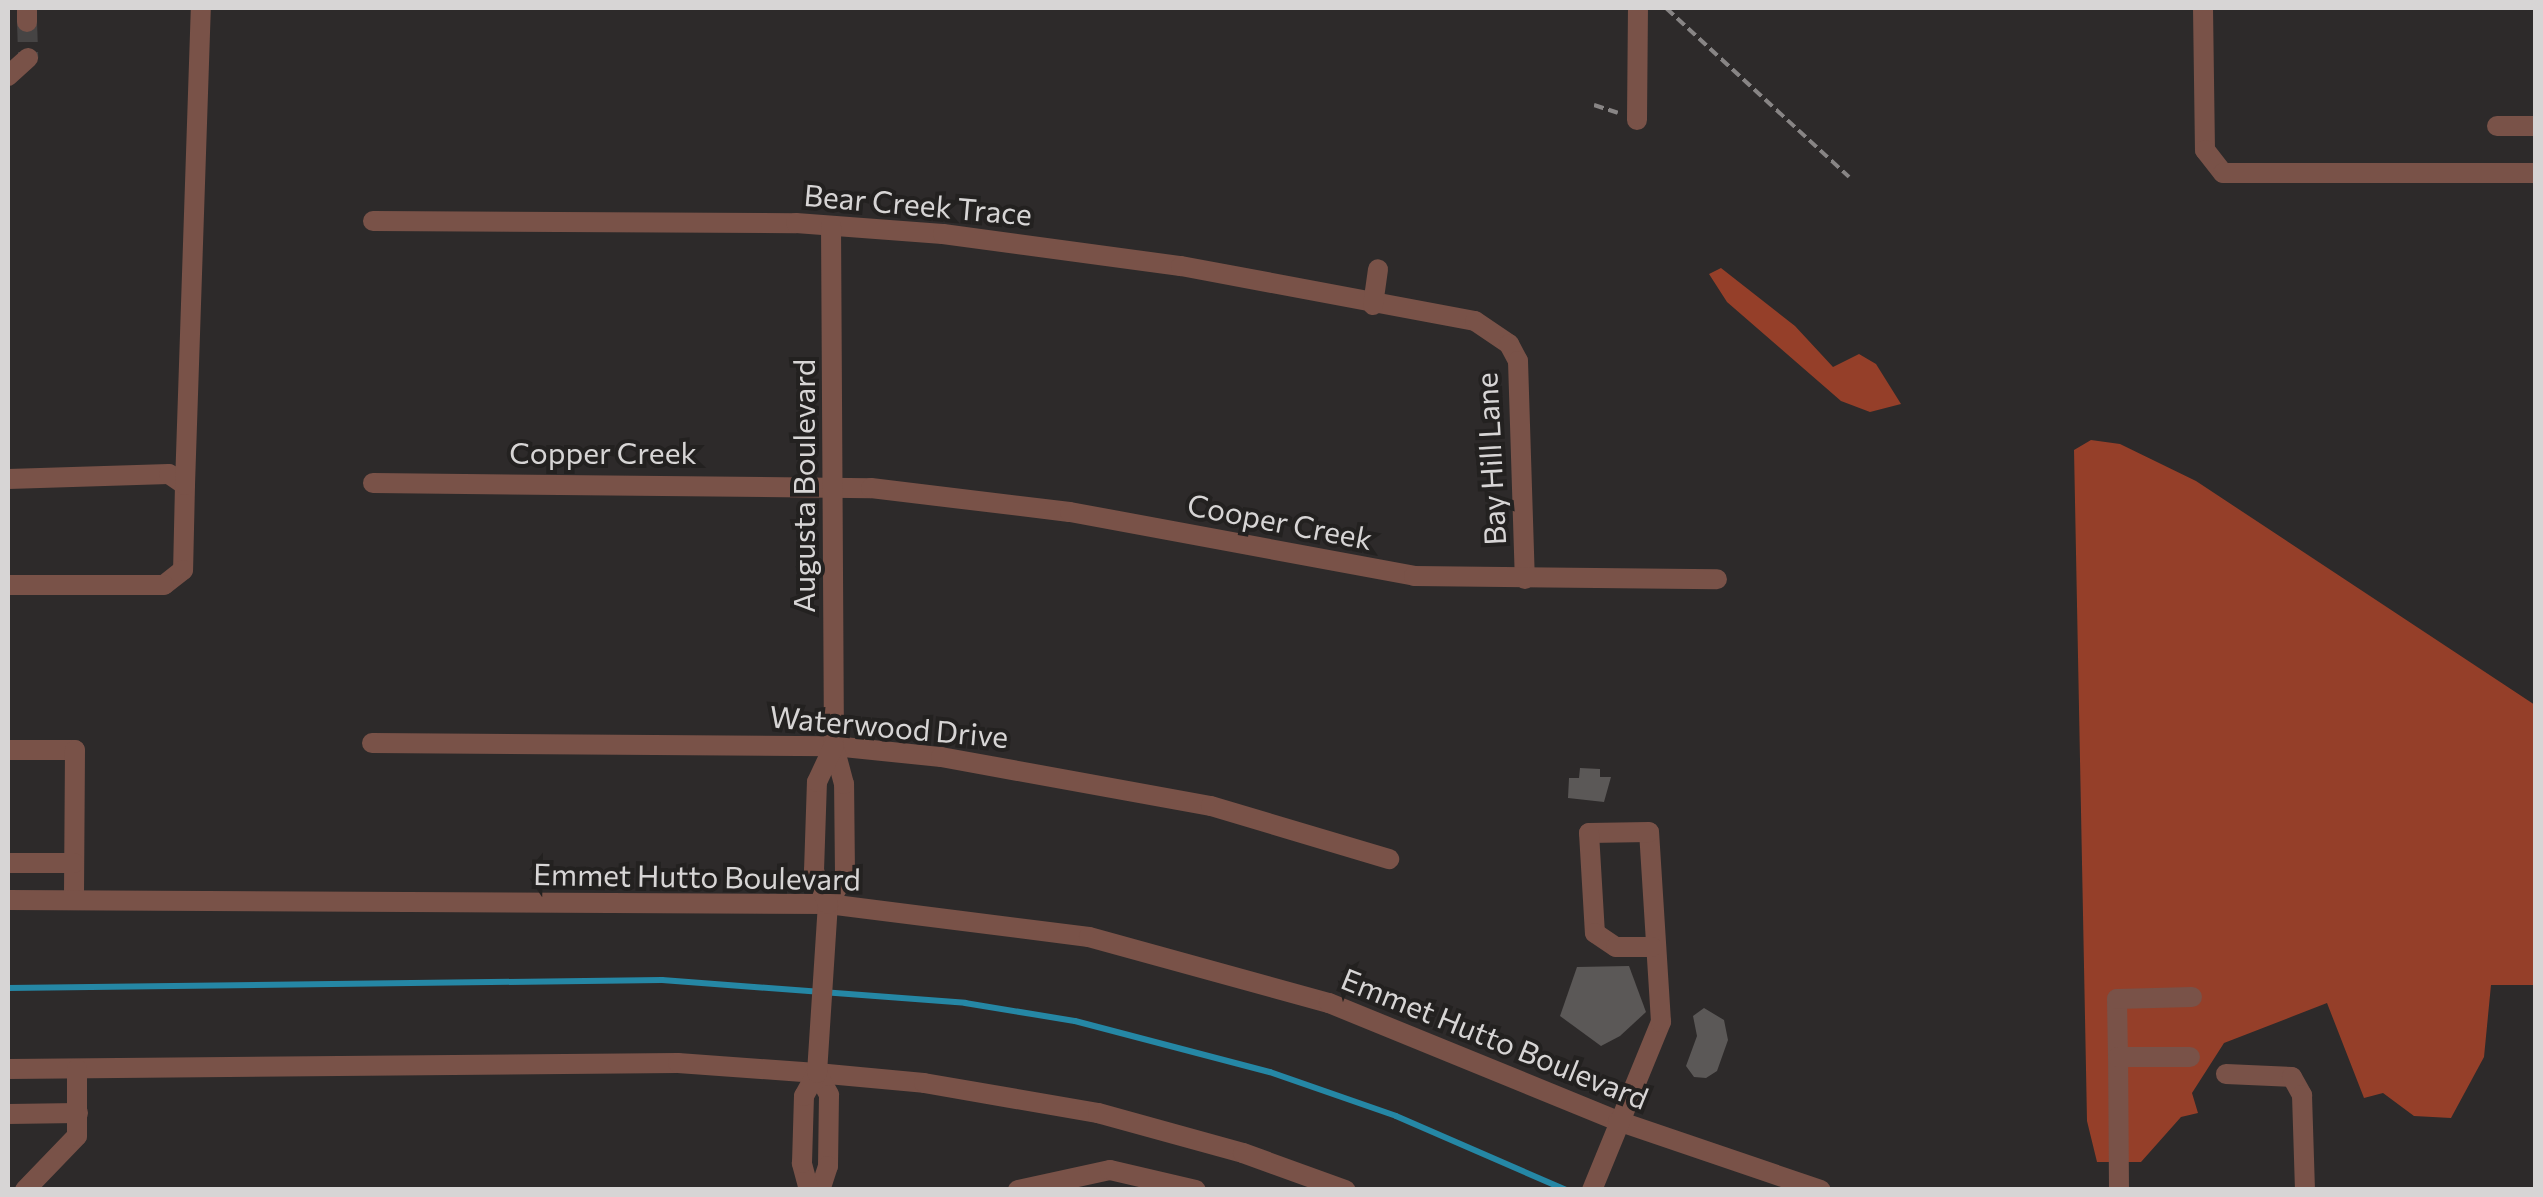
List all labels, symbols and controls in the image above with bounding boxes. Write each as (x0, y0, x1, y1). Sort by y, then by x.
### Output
street label: Bear Creek Trace (802, 176, 1034, 232)
street label: Augusta Boulevard (785, 359, 821, 613)
street label: Bay Hill Lane (1467, 372, 1513, 546)
street label: Copper Creek (509, 434, 697, 470)
street label: Cooper Creek (1184, 485, 1376, 557)
street label: Waterwood Drive (768, 698, 1010, 754)
street label: Emmet Hutto Boulevard (533, 855, 861, 897)
street label: Emmet Hutto Boulevard (1336, 960, 1654, 1116)

